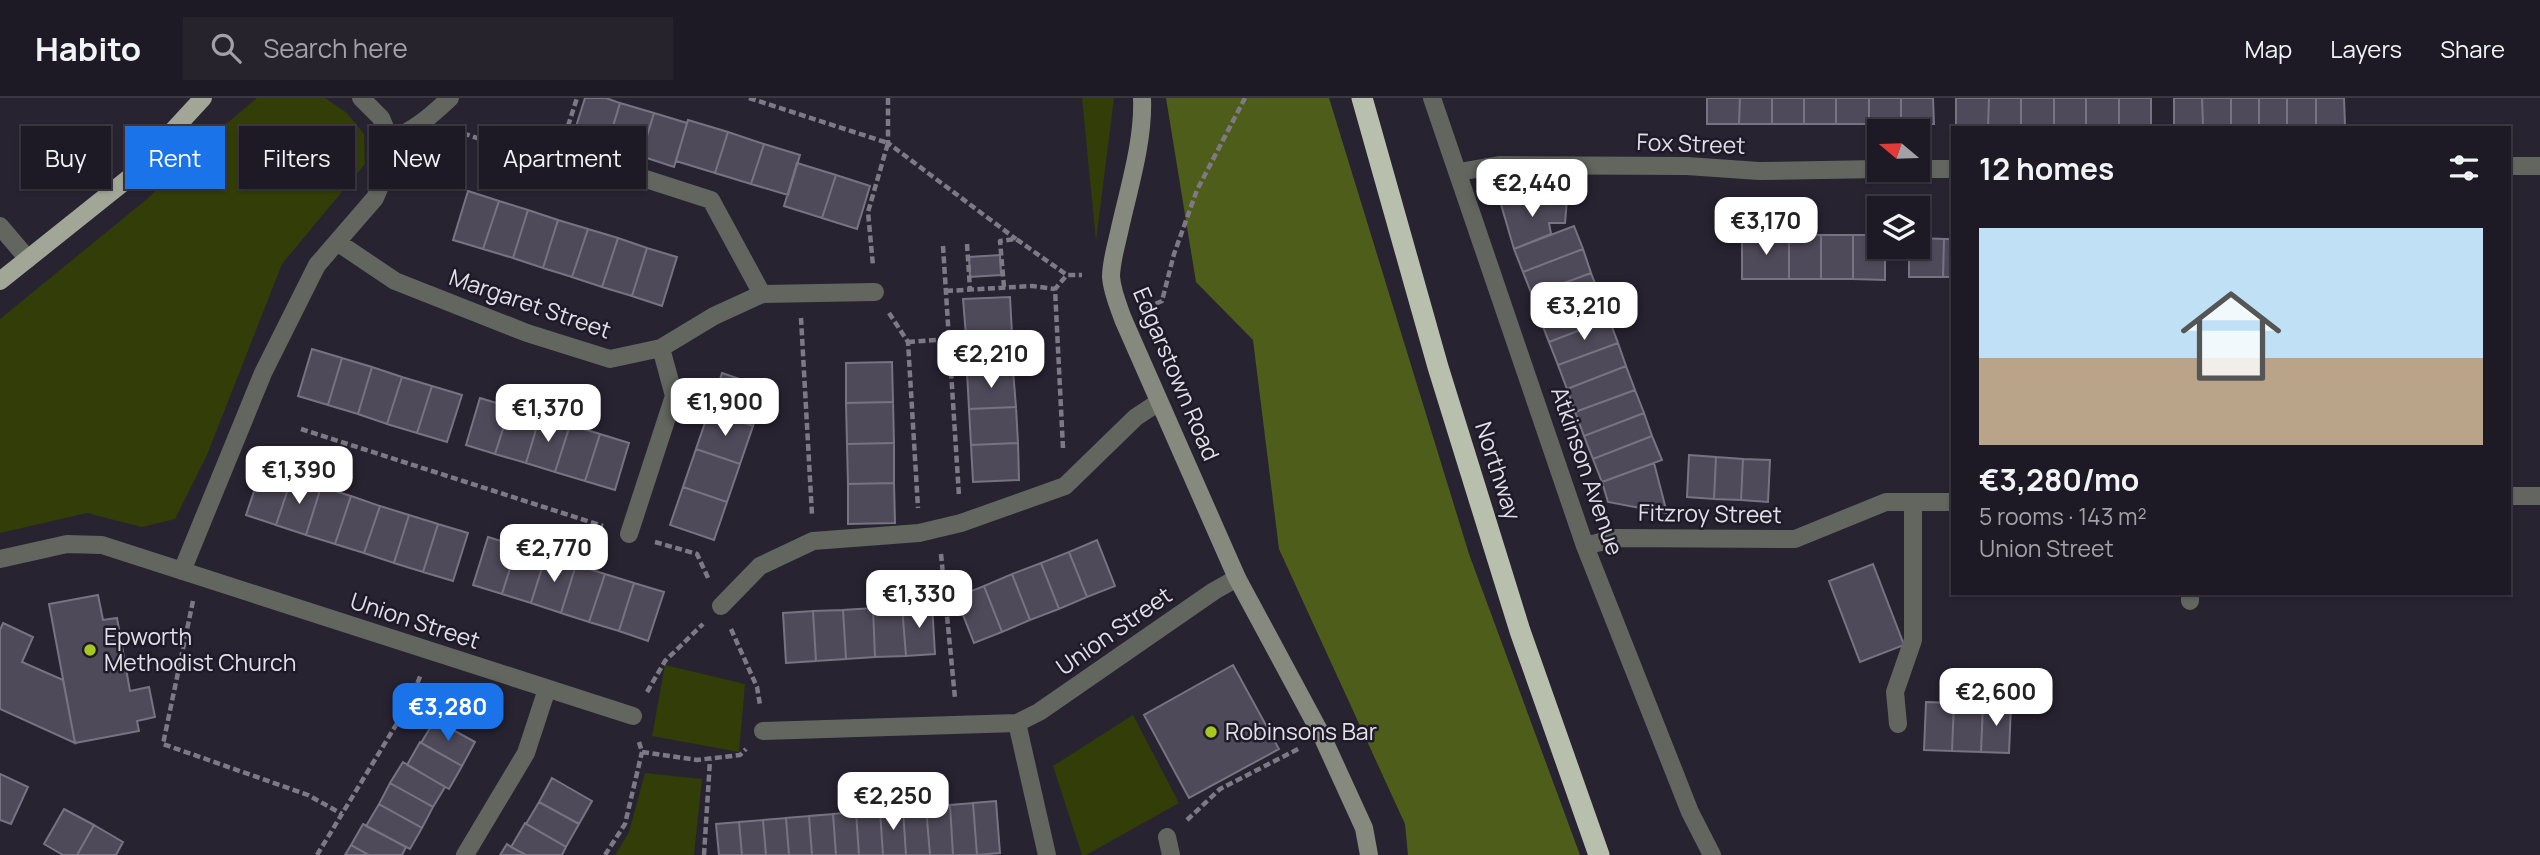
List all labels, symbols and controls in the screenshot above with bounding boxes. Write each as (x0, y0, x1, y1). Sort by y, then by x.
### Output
search box (183, 17, 673, 80)
text: Habito (35, 26, 141, 71)
icon: search (207, 29, 245, 67)
text: Search here (263, 30, 408, 66)
text: Map (2245, 32, 2292, 65)
text: Layers (2330, 32, 2402, 65)
text: Share (2440, 32, 2505, 65)
north arrow (1867, 119, 1930, 182)
map controls (1867, 119, 1930, 259)
street label: Fox Street (1636, 125, 1746, 161)
chip: Buy (21, 126, 111, 189)
chip: Rent (125, 126, 225, 189)
chip: Filters (239, 126, 355, 189)
chip: New (369, 126, 465, 189)
chip: Apartment (479, 126, 646, 189)
text: 12 homes (1979, 148, 2114, 189)
icon: filters (2445, 149, 2483, 187)
pin: €2,440 (1475, 159, 1589, 219)
text: €2,440 (1492, 166, 1572, 198)
button: layers (1867, 196, 1930, 259)
pin: €3,170 (1709, 198, 1823, 257)
text: €3,170 (1731, 204, 1801, 236)
street label: Margaret Street (445, 260, 616, 346)
icon: home (2168, 273, 2294, 399)
street label: Edgarstown Road (1126, 282, 1228, 465)
pin: €3,210 (1527, 282, 1641, 342)
text: €3,210 (1547, 289, 1621, 321)
pin: €2,210 (934, 330, 1048, 390)
text: €2,210 (953, 337, 1029, 369)
pin: €1,900 (668, 378, 782, 438)
street label: Atkinson Avenue (1544, 382, 1632, 559)
pin: €1,370 (491, 384, 605, 444)
text: €1,900 (687, 385, 763, 417)
text: €1,370 (512, 391, 584, 423)
street label: Northway (1468, 417, 1530, 524)
pin: €1,390 (242, 446, 356, 506)
text: €1,390 (262, 453, 336, 485)
text: €3,280/mo (1979, 459, 2139, 500)
street label: Fitzroy Street (1638, 496, 1782, 530)
text: 5 rooms · 143 m² (1979, 500, 2147, 532)
pin: €2,770 (497, 524, 611, 584)
text: €2,770 (516, 531, 592, 563)
text: Union Street (1979, 532, 2114, 564)
pin: €1,330 (862, 570, 976, 630)
text: €1,330 (882, 577, 956, 609)
street label: Union Street (1049, 578, 1178, 682)
street label: Union Street (346, 584, 484, 656)
place label: Epworth Methodist Church (104, 620, 296, 678)
marker: Epworth Methodist Church (82, 642, 98, 658)
pin: €2,600 (1939, 668, 2053, 728)
text: €2,600 (1956, 675, 2036, 707)
pin: €3,280 (391, 684, 505, 743)
text: €3,280 (409, 690, 487, 722)
place label: Robinsons Bar (1225, 715, 1377, 747)
marker: Robinsons Bar (1203, 724, 1219, 740)
pin: €2,250 (836, 772, 950, 832)
text: €2,250 (854, 779, 932, 811)

